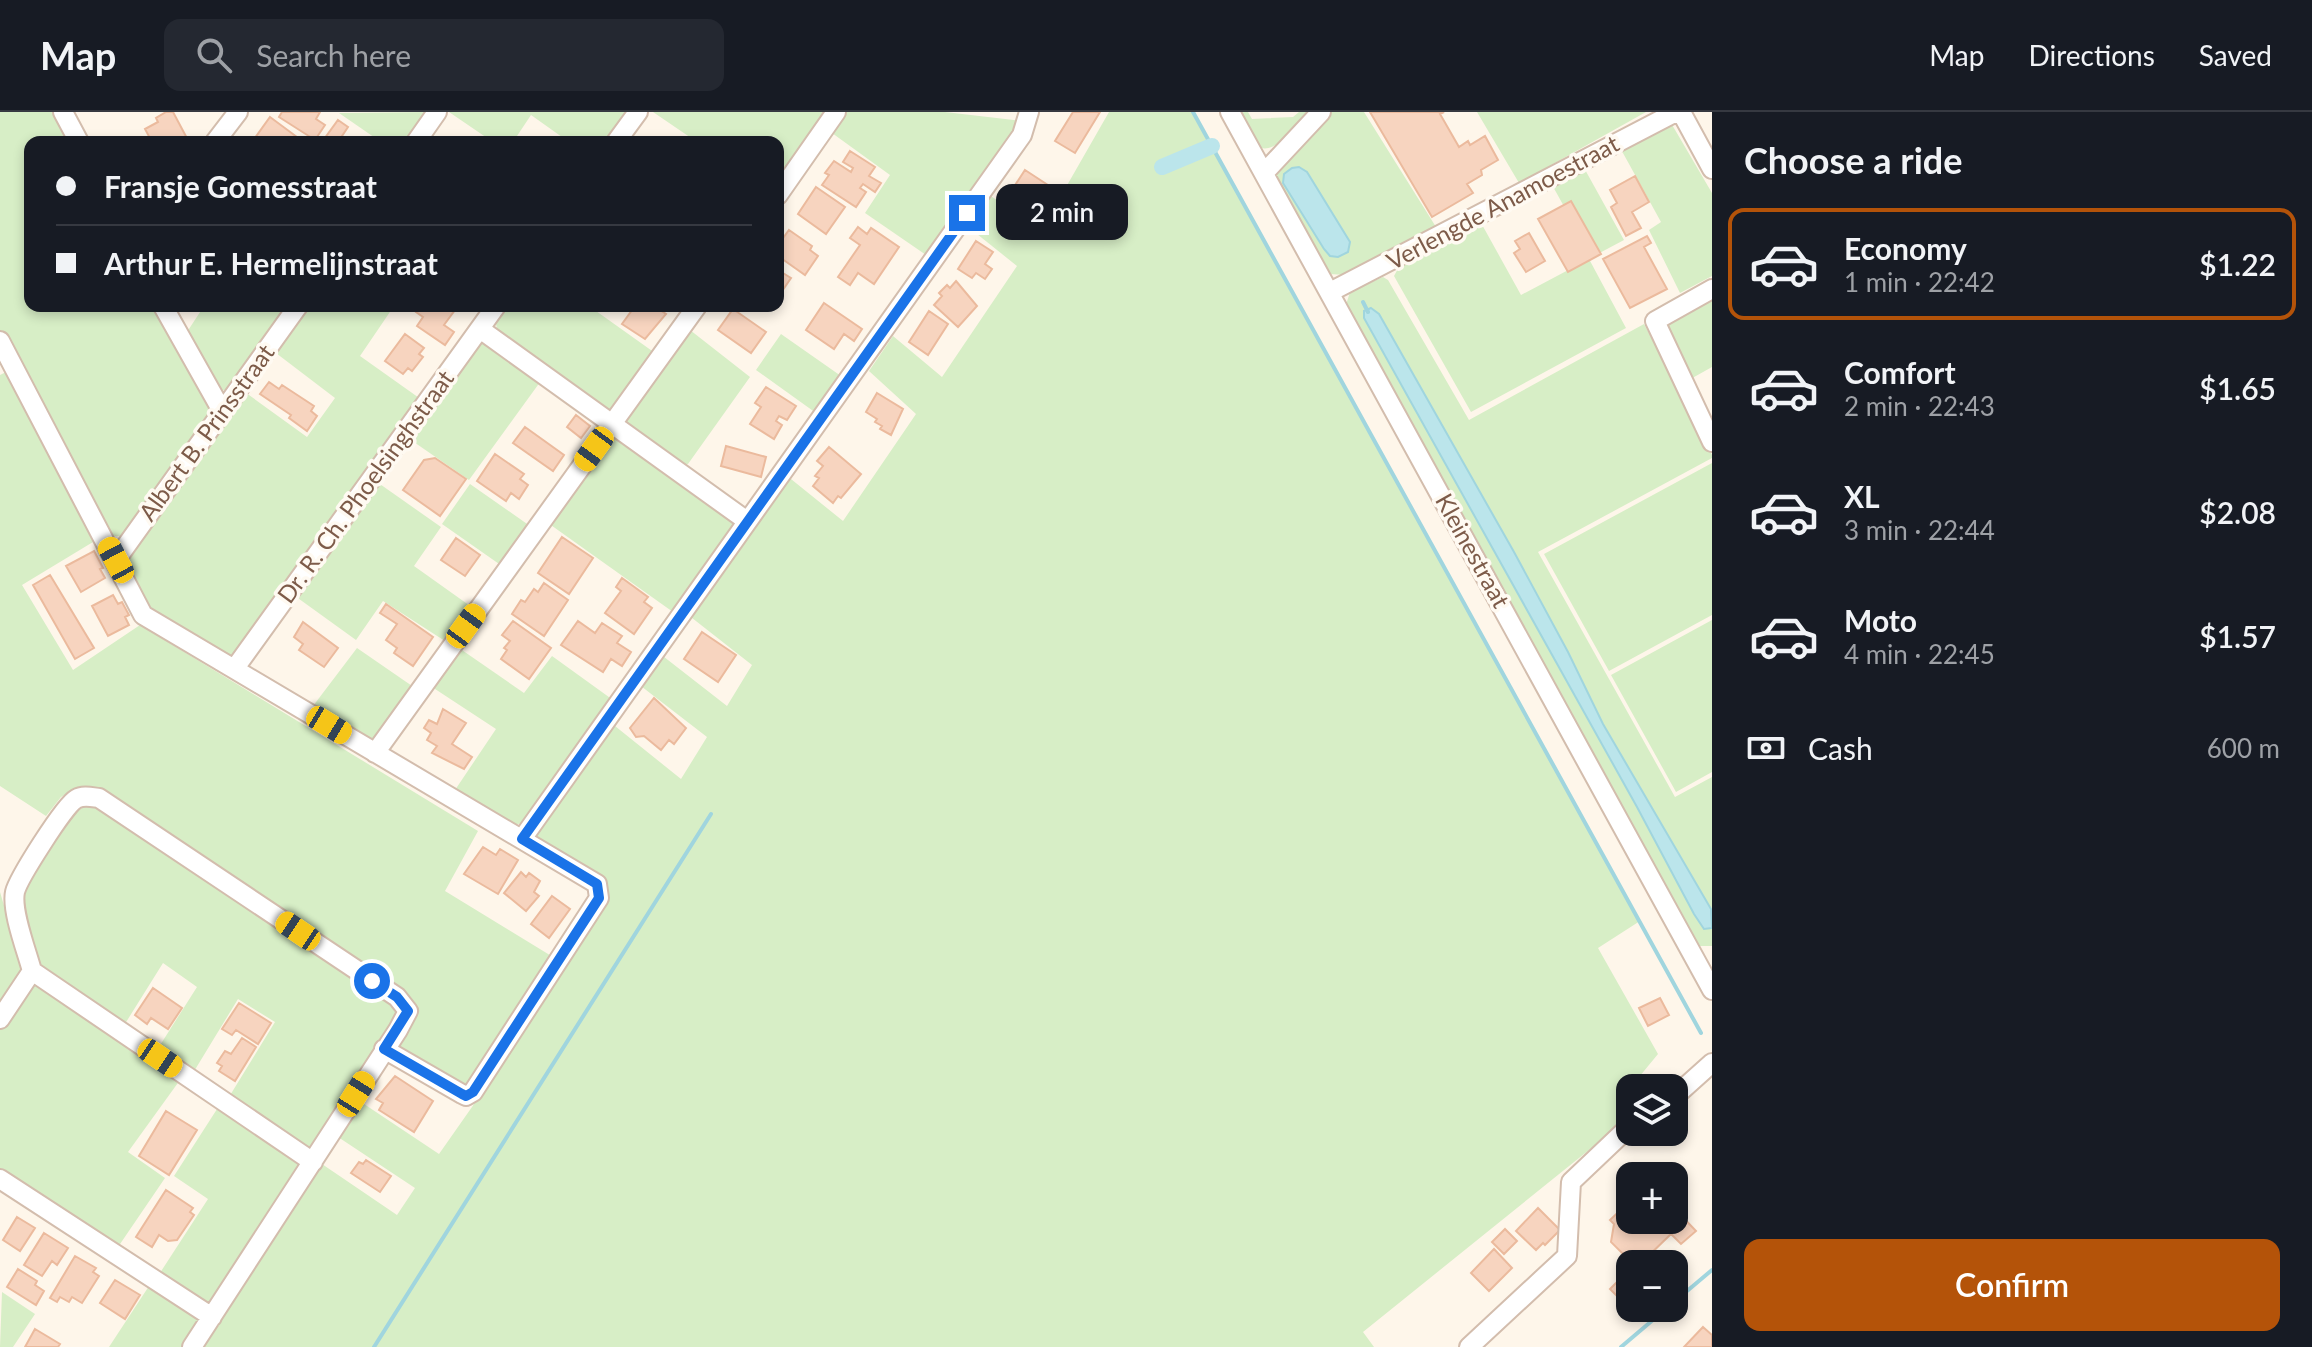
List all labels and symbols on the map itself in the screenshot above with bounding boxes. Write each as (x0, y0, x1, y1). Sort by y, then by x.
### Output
street label: Verlengde Anamoestraat (1381, 128, 1624, 275)
callout: 2 min (995, 185, 1127, 241)
route end (949, 195, 985, 231)
street label: Albert B. Prinsstraat (132, 338, 280, 526)
street label: Dr. R. Ch. Phoelsinghstraat (271, 364, 459, 608)
car (570, 423, 618, 475)
street label: Kleinestraat (1430, 488, 1517, 613)
car (94, 533, 138, 587)
car (442, 600, 490, 652)
car (302, 702, 356, 748)
car (271, 908, 325, 954)
route start (354, 963, 390, 999)
car (133, 1035, 187, 1081)
car (333, 1067, 379, 1121)

